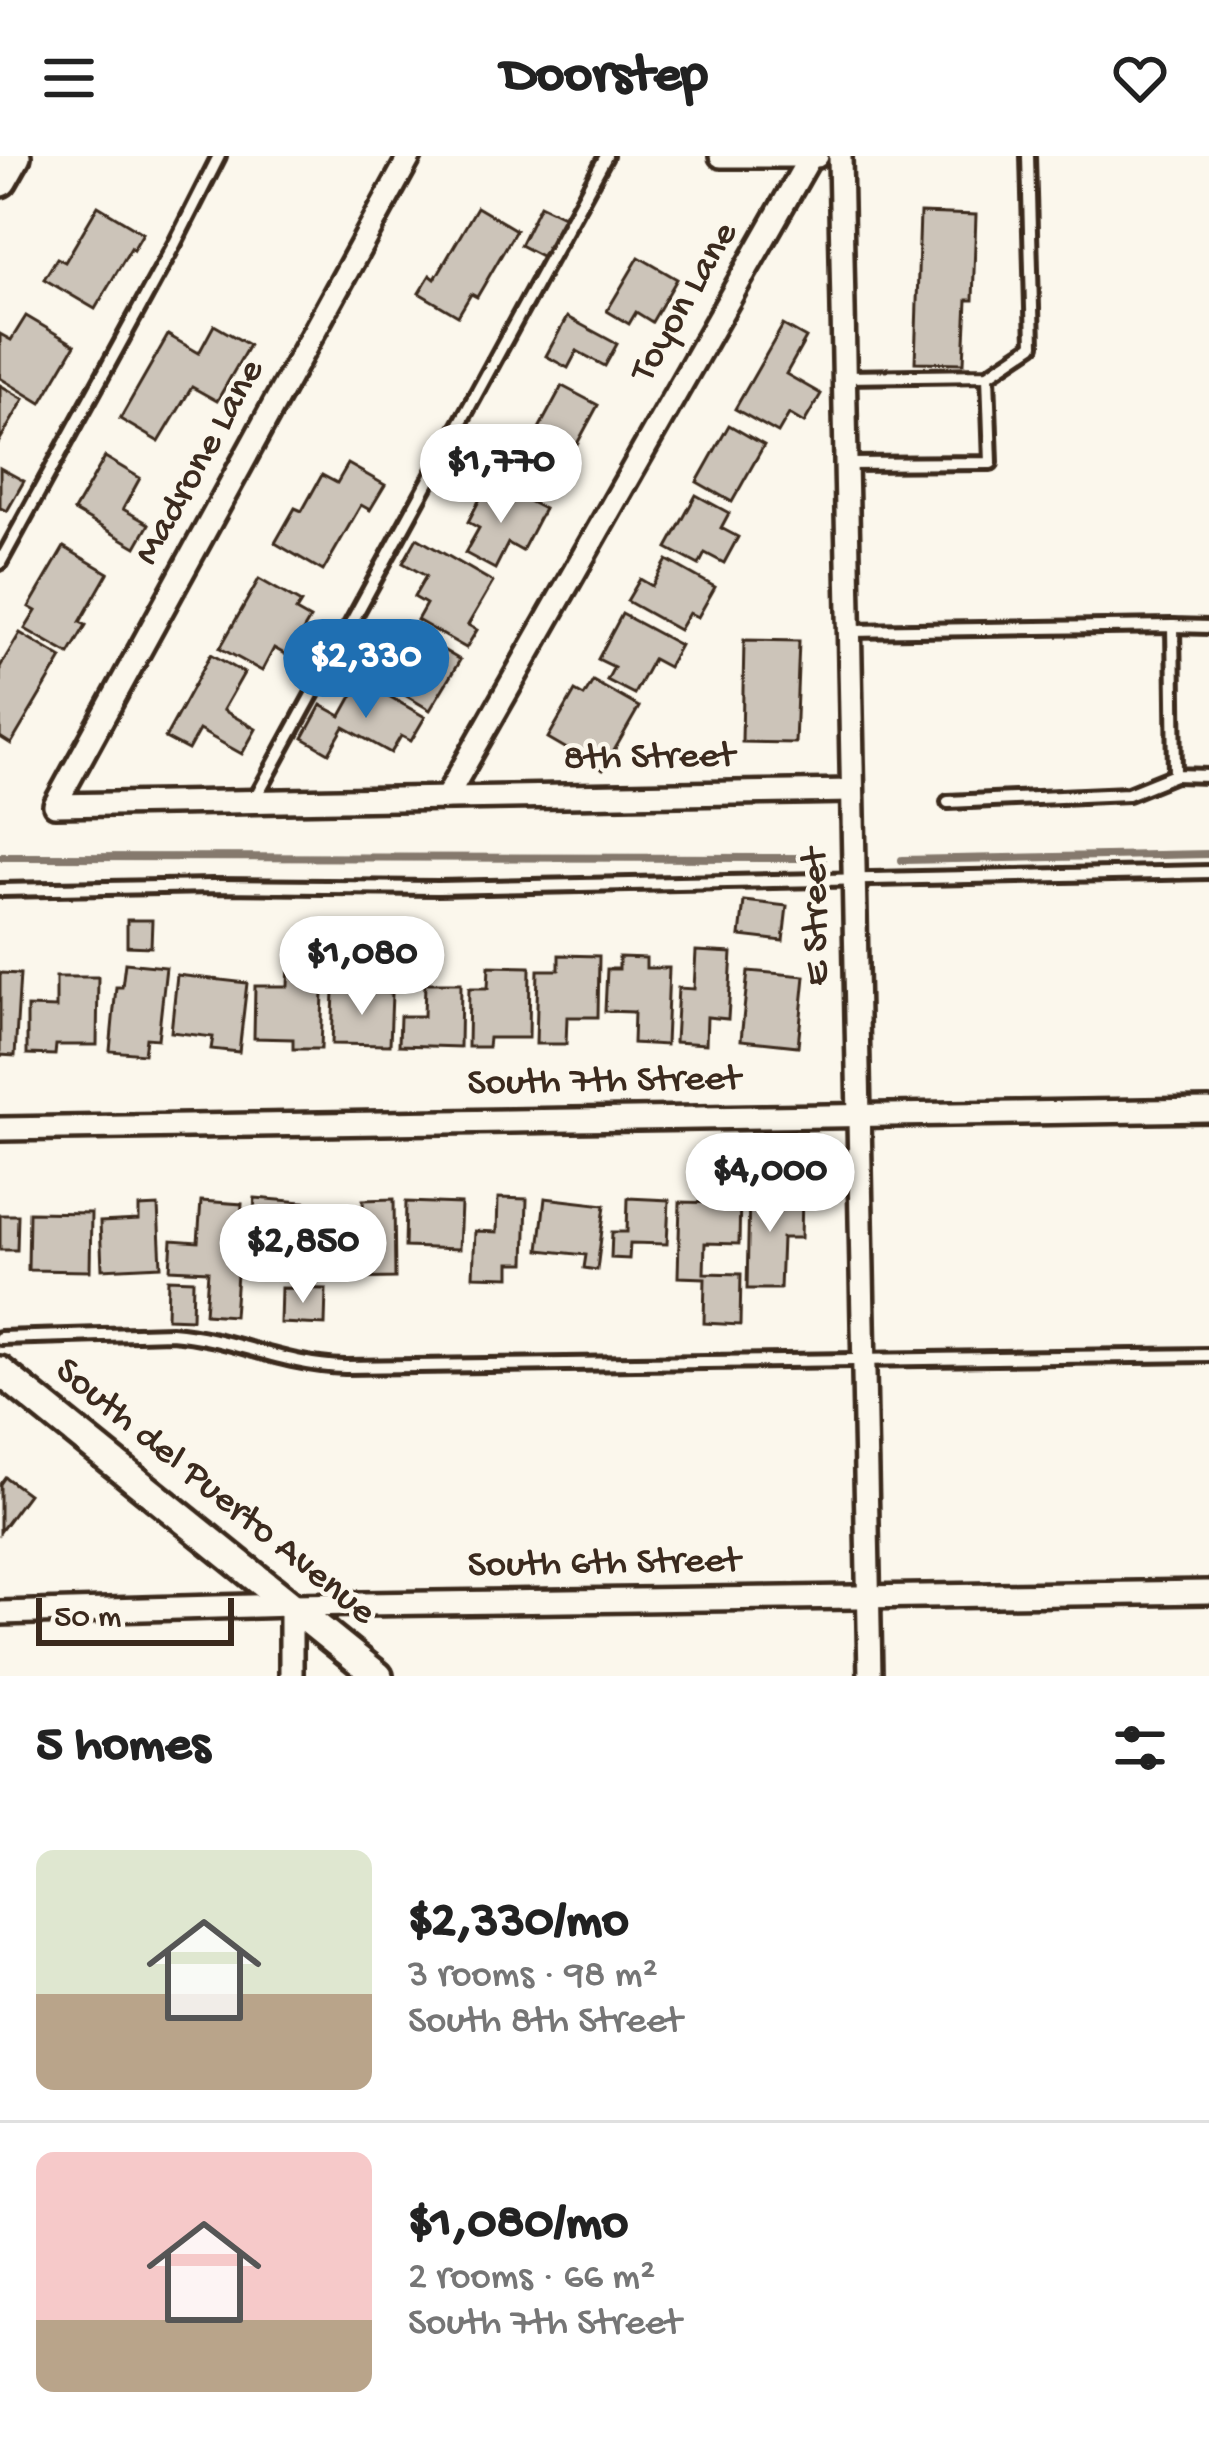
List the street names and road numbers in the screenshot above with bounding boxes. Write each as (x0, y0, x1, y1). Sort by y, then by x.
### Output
street label: Toyon Lane (621, 214, 751, 393)
street label: Madrone Lane (126, 351, 277, 574)
street label: 8th Street (563, 734, 738, 783)
street label: E Street (794, 845, 842, 986)
street label: South 7th Street (467, 1058, 744, 1108)
street label: South del Puerto Avenue (44, 1349, 385, 1637)
street label: South 6th Street (467, 1540, 744, 1590)

